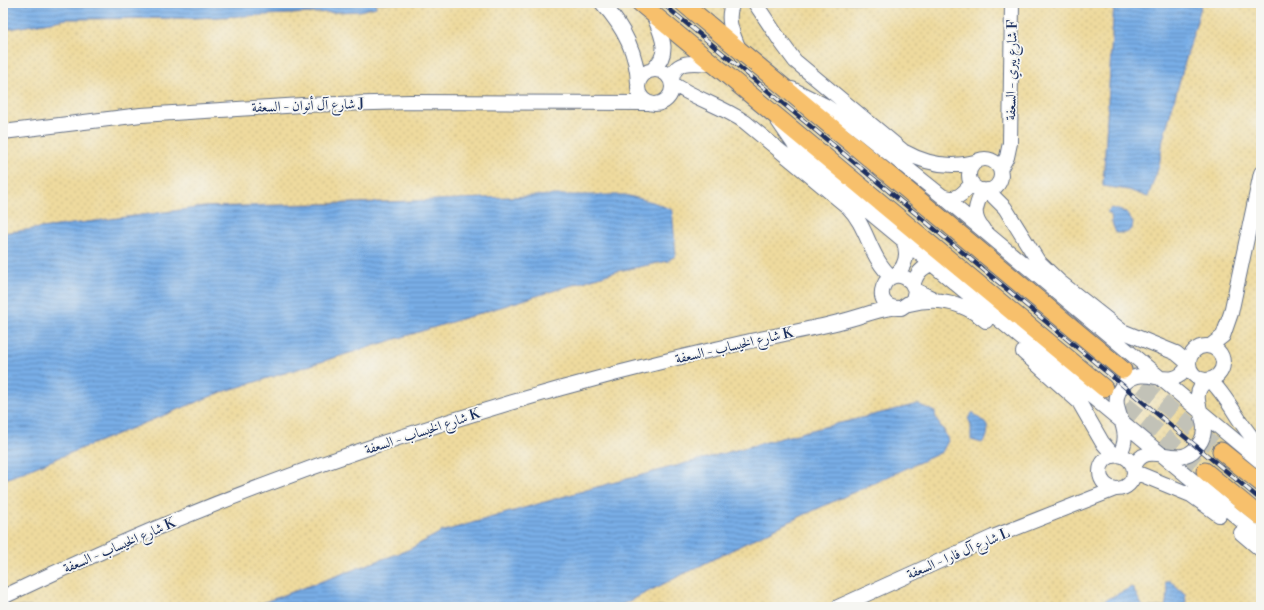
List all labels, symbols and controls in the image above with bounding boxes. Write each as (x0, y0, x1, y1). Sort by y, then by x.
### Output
street label: شارع يبري - السعفة F (1002, 19, 1024, 121)
street label: شارع آل أنوان - السعفة J (251, 93, 365, 119)
street label: شارع الخيساب - السعفة K (674, 324, 796, 370)
street label: شارع الخيساب - السعفة K (362, 405, 484, 461)
street label: شارع الخيساب - السعفة K (61, 514, 180, 580)
street label: شارع آل فارا - السعفة L (904, 524, 1013, 586)

